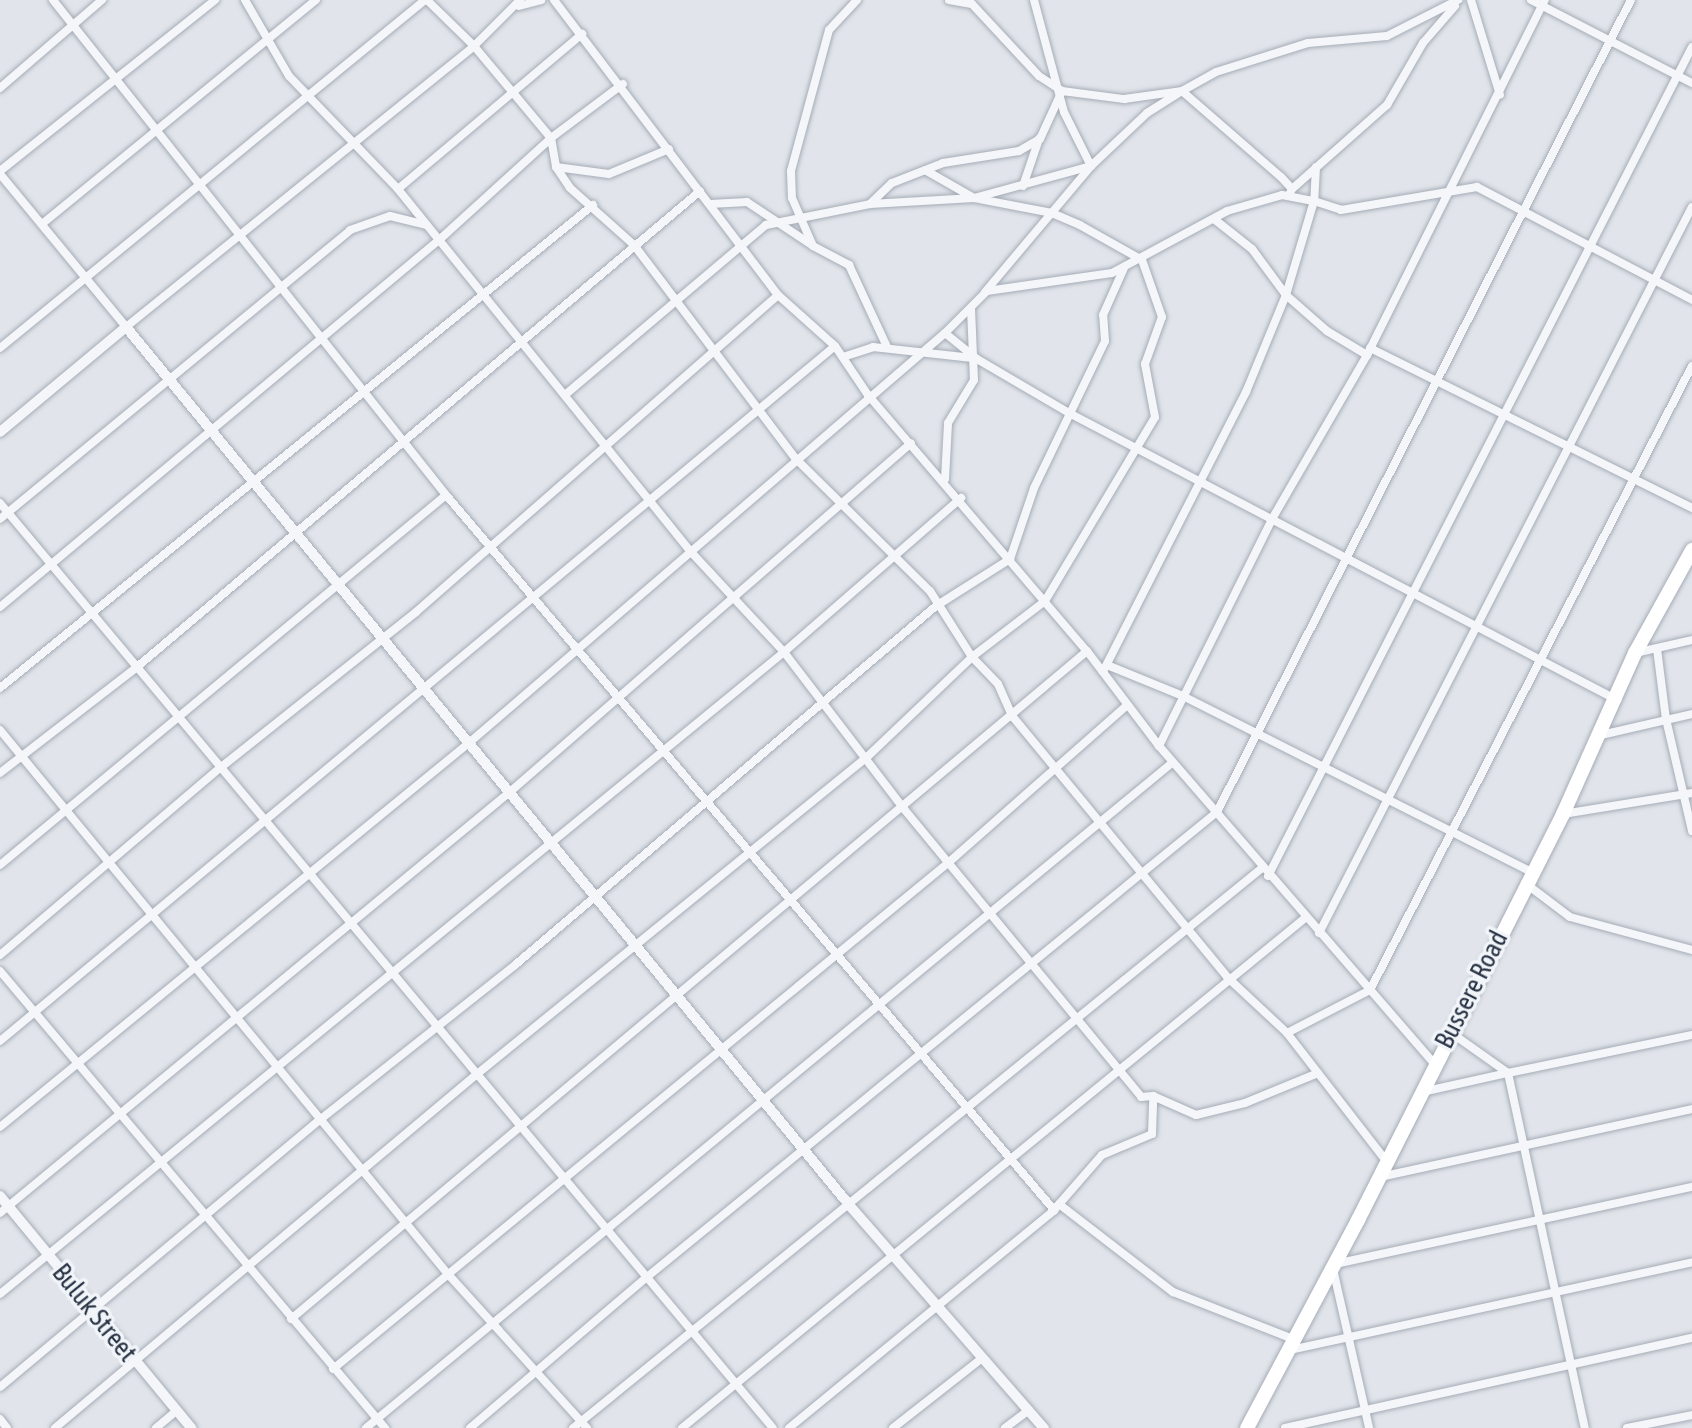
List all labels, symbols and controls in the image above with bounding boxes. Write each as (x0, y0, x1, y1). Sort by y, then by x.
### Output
street label: Bussere Road (1429, 926, 1515, 1054)
street label: Buluk Street (45, 1258, 143, 1368)

